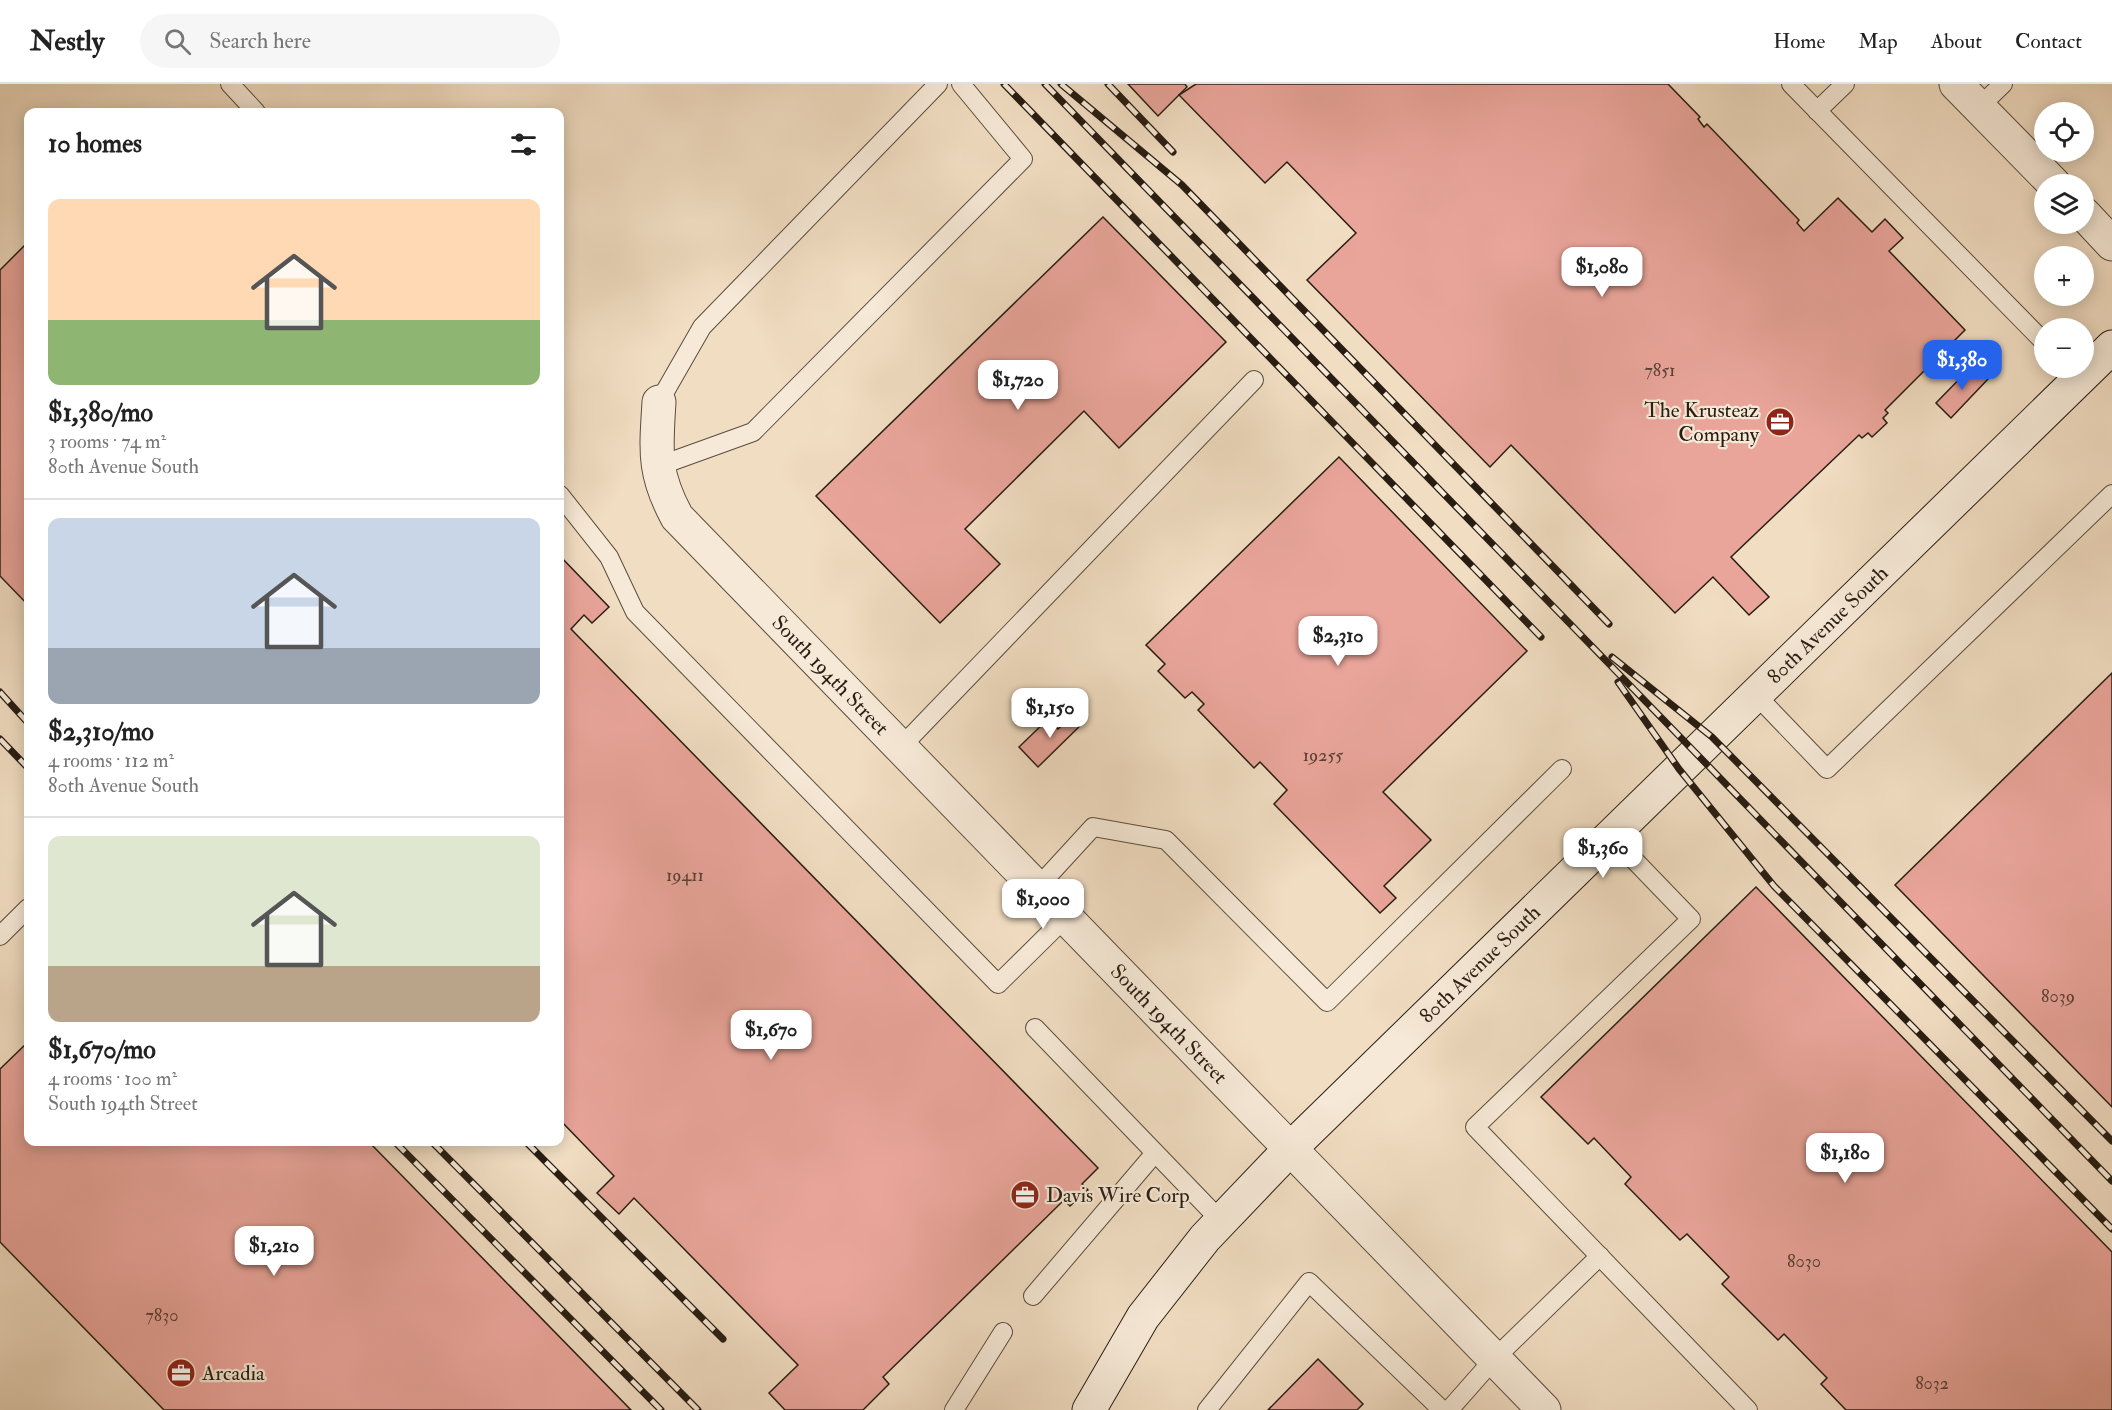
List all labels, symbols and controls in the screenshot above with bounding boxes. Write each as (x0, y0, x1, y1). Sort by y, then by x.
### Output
search box (140, 14, 560, 68)
text: Nestly (30, 24, 104, 59)
icon: search (161, 25, 194, 58)
text: Search here (209, 27, 311, 55)
text: Home (1773, 28, 1825, 55)
text: Map (1858, 28, 1898, 55)
text: About (1931, 28, 1982, 55)
text: Contact (2015, 28, 2082, 55)
map controls (2034, 102, 2094, 378)
button: locate (2034, 102, 2094, 162)
text: 10 homes (48, 128, 142, 160)
icon: filters (507, 128, 540, 161)
button: layers (2034, 174, 2094, 234)
icon: home (240, 238, 348, 346)
button: + (2034, 246, 2094, 306)
pin: $1,080 (1553, 247, 1651, 298)
text: $1,080 (1575, 254, 1629, 279)
button: − (2034, 318, 2094, 378)
pin: $1,380 (1913, 340, 2011, 391)
text: $1,380 (1937, 347, 1987, 372)
house number: 7851 (1644, 359, 1676, 382)
pin: $1,720 (969, 360, 1067, 411)
text: $1,720 (992, 367, 1044, 392)
text: $1,380/mo (48, 397, 153, 429)
place label: The Krusteaz Company (1644, 397, 1760, 448)
office icon: The Krusteaz Company (1764, 406, 1796, 438)
text: 3 rooms · 74 m² (48, 429, 166, 454)
text: 80th Avenue South (48, 454, 199, 479)
icon: home (240, 557, 348, 665)
street label: 80th Avenue South (1762, 560, 1894, 690)
street label: South 194th Street (766, 610, 895, 741)
pin: $2,310 (1289, 616, 1387, 667)
text: $2,310 (1312, 623, 1364, 648)
pin: $1,150 (1001, 688, 1099, 739)
text: $1,150 (1025, 695, 1075, 720)
text: $2,310/mo (48, 716, 154, 748)
house number: 19255 (1303, 744, 1343, 767)
text: 4 rooms · 112 m² (48, 748, 174, 773)
text: 80th Avenue South (48, 773, 199, 798)
pin: $1,360 (1554, 828, 1652, 879)
text: $1,360 (1577, 835, 1629, 860)
house number: 19411 (666, 864, 704, 887)
icon: home (240, 875, 348, 983)
pin: $1,000 (994, 879, 1092, 930)
text: $1,000 (1016, 886, 1070, 911)
street label: 80th Avenue South (1414, 899, 1546, 1029)
street label: South 194th Street (1104, 958, 1233, 1090)
house number: 8039 (2041, 985, 2075, 1008)
pin: $1,670 (722, 1010, 820, 1061)
text: $1,670 (745, 1017, 797, 1042)
text: $1,670/mo (48, 1034, 156, 1066)
text: 4 rooms · 100 m² (48, 1066, 177, 1091)
text: South 194th Street (48, 1091, 198, 1116)
pin: $1,180 (1796, 1133, 1894, 1184)
text: $1,180 (1820, 1140, 1870, 1165)
office icon: Davis Wire Corp (1009, 1179, 1041, 1211)
place label: Davis Wire Corp (1046, 1182, 1190, 1209)
pin: $1,210 (225, 1226, 323, 1277)
text: $1,210 (249, 1233, 299, 1258)
house number: 8030 (1787, 1250, 1821, 1273)
house number: 7830 (146, 1304, 178, 1327)
office icon: Arcadia (165, 1357, 197, 1389)
place label: Arcadia (201, 1360, 265, 1387)
house number: 8032 (1915, 1372, 1949, 1395)

